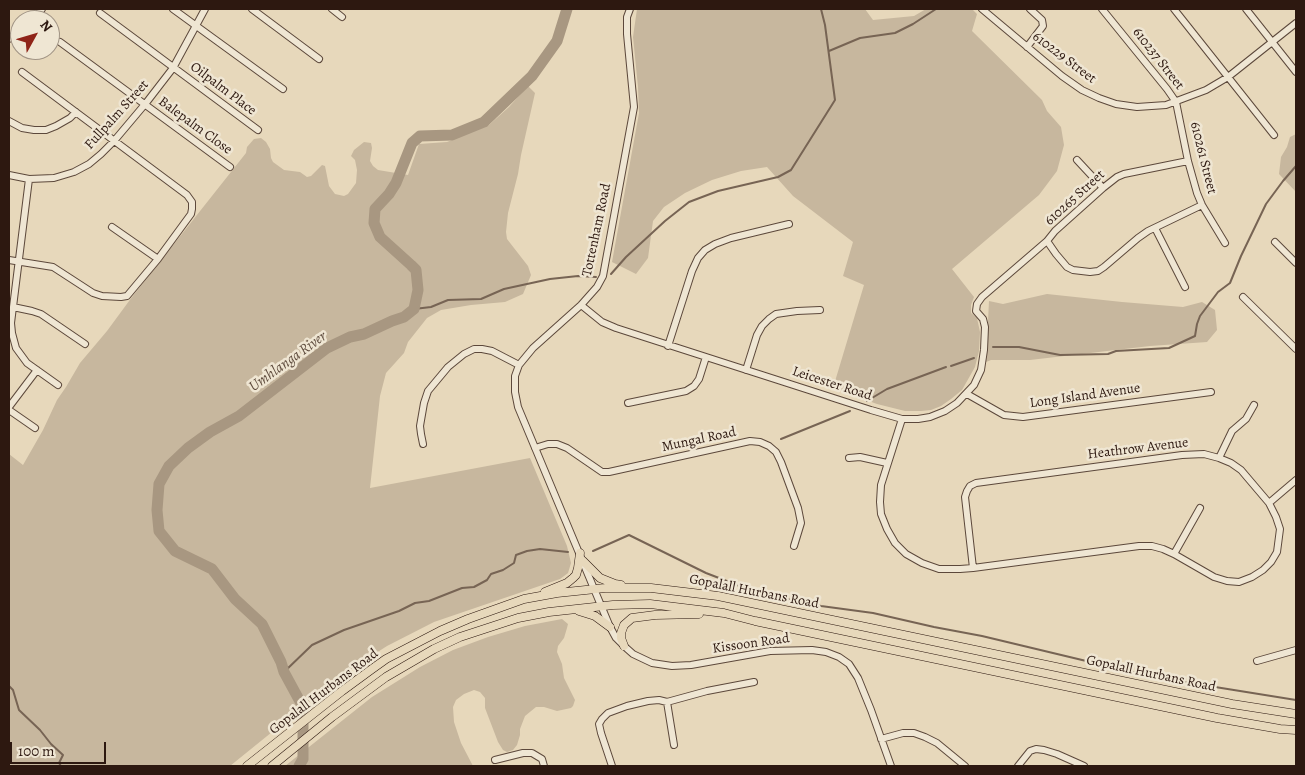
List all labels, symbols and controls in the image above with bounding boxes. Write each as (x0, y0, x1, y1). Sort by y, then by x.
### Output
north arrow (10, 10, 60, 60)
text: N (36, 16, 57, 36)
street label: 610237 Street (1129, 25, 1187, 93)
street label: 610229 Street (1029, 29, 1099, 87)
street label: Oilpalm Place (187, 59, 259, 119)
street label: Fullpalm Street (81, 77, 153, 153)
street label: Balepalm Close (155, 94, 235, 158)
street label: 610261 Street (1186, 120, 1220, 196)
street label: 610265 Street (1041, 167, 1109, 229)
street label: Tottenham Road (579, 182, 615, 278)
water label: Umhlanga River (246, 328, 330, 396)
street label: Leicester Road (790, 363, 874, 405)
street label: Long Island Avenue (1029, 380, 1141, 412)
street label: Mungal Road (660, 424, 738, 456)
street label: Heathrow Avenue (1087, 434, 1189, 464)
street label: Gopalall Hurbans Road (688, 571, 820, 613)
street label: Kissoon Road (711, 630, 791, 658)
street label: Gopalall Hurbans Road (266, 646, 382, 738)
street label: Gopalall Hurbans Road (1085, 652, 1217, 696)
scale bar (12, 732, 109, 764)
text: 100 m (18, 741, 55, 761)

